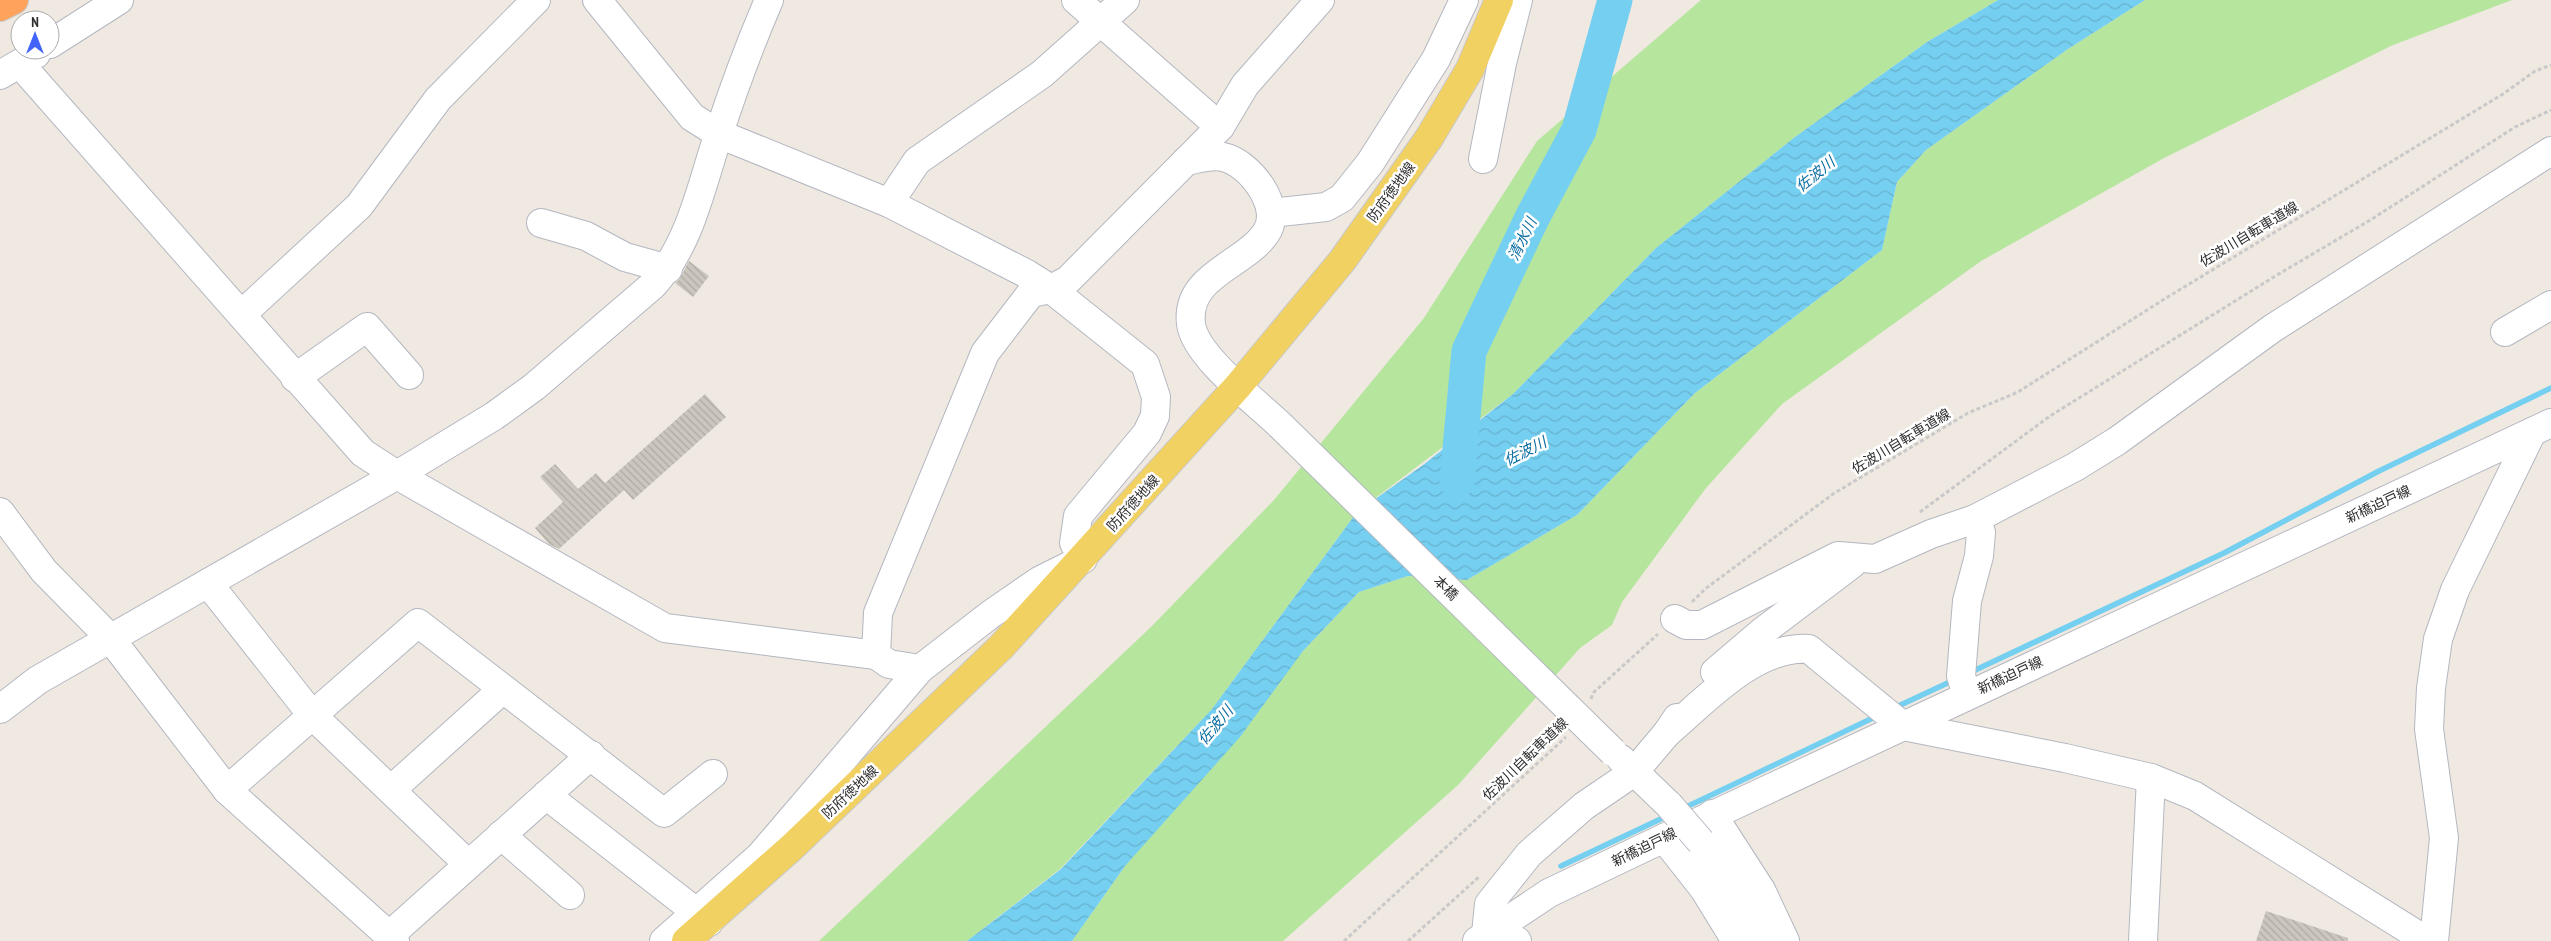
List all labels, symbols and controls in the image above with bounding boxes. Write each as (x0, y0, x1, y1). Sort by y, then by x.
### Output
north arrow (10, 10, 60, 60)
text: N (31, 13, 39, 31)
water label: 佐波川 (1792, 151, 1840, 196)
street label: 防府徳地線 (1363, 158, 1419, 226)
street label: 佐波川自転車道線 (2196, 197, 2302, 271)
water label: 清水川 (1504, 213, 1541, 263)
street label: 佐波川自転車道線 (1848, 404, 1954, 478)
water label: 佐波川 (1501, 431, 1551, 470)
street label: 防府徳地線 (1103, 471, 1163, 535)
street label: 新橋迫戸線 (2342, 481, 2414, 527)
street label: 本橋 (1430, 572, 1462, 604)
street label: 新橋迫戸線 (1974, 652, 2046, 698)
water label: 佐波川 (1193, 700, 1238, 748)
street label: 佐波川自転車道線 (1478, 714, 1572, 804)
street label: 防府徳地線 (818, 762, 882, 822)
street label: 新橋迫戸線 (1609, 824, 1679, 870)

